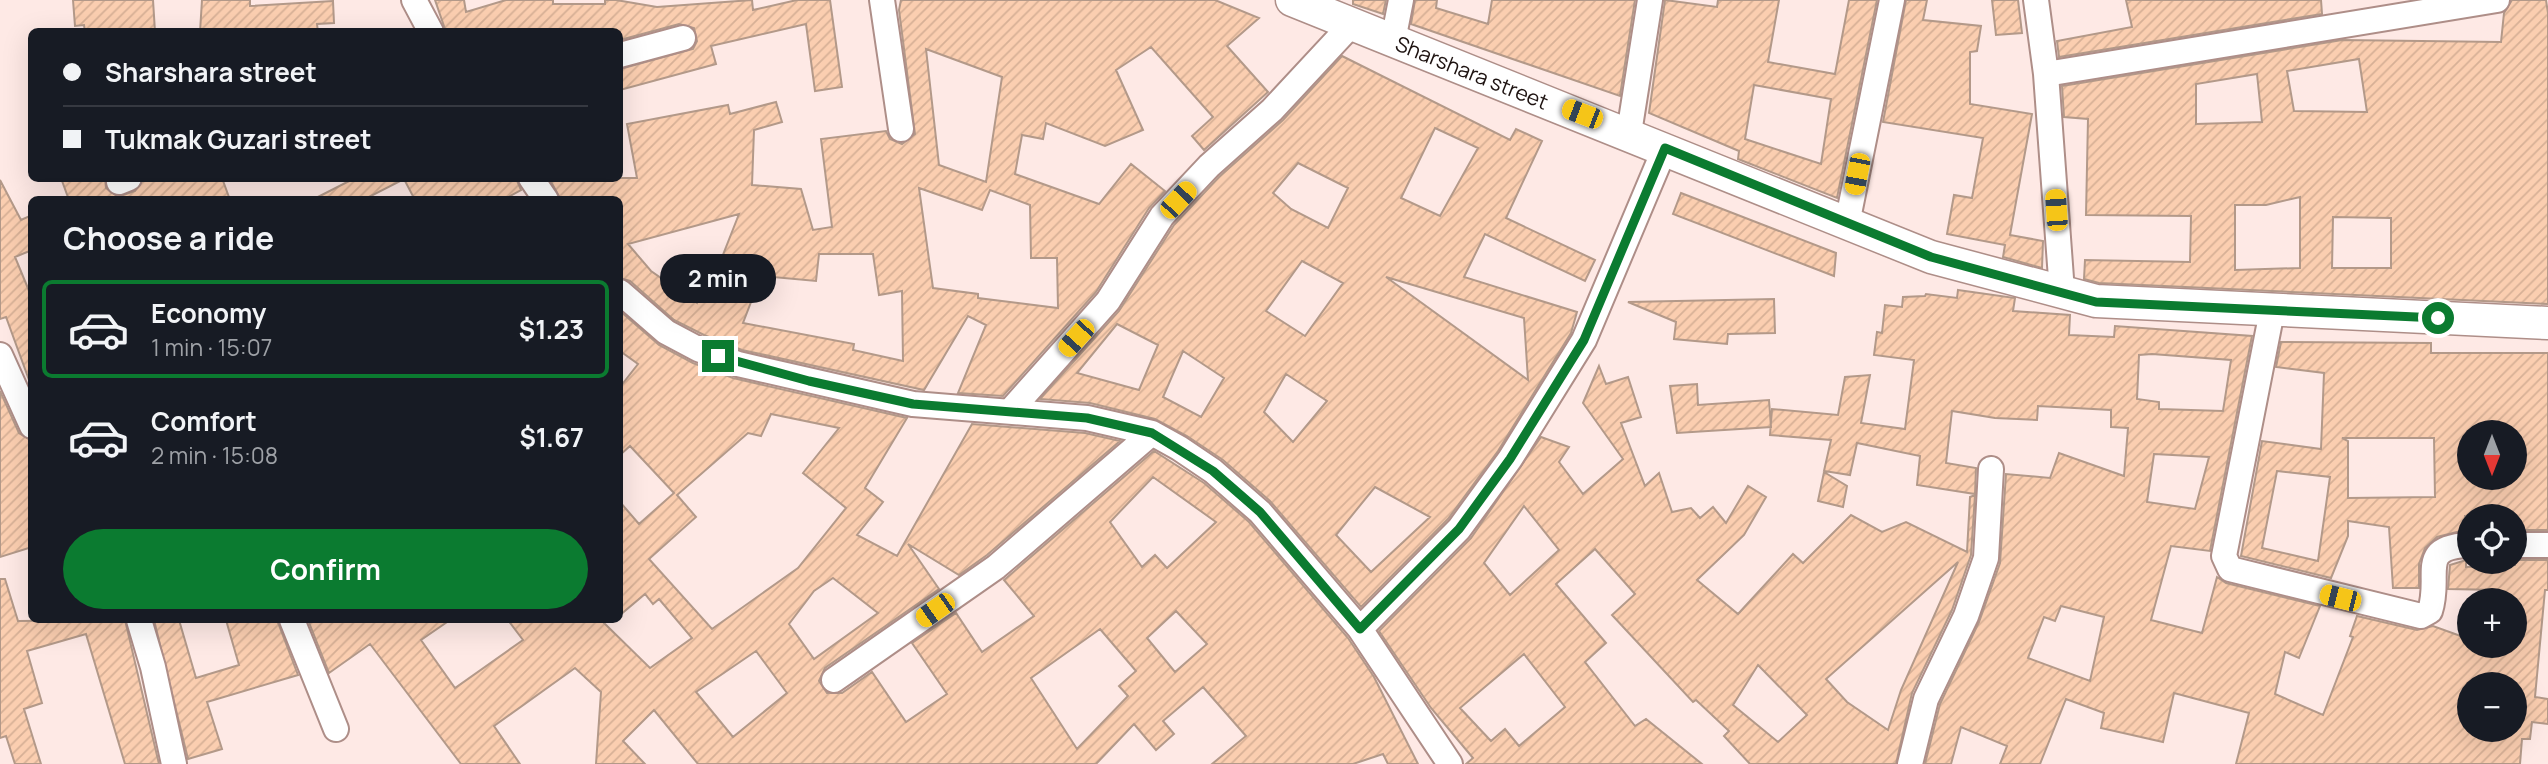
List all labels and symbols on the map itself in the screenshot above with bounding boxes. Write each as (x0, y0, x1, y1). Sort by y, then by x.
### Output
street label: Sharshara street (1391, 29, 1552, 116)
car (1559, 97, 1606, 131)
car (1843, 151, 1872, 197)
car (1156, 177, 1201, 223)
car (2045, 188, 2068, 232)
callout: 2 min (660, 254, 776, 304)
route start (2422, 302, 2454, 334)
car (1055, 315, 1098, 361)
route end (702, 340, 734, 372)
north arrow (2457, 420, 2527, 490)
car (2318, 583, 2363, 613)
car (912, 589, 959, 631)

